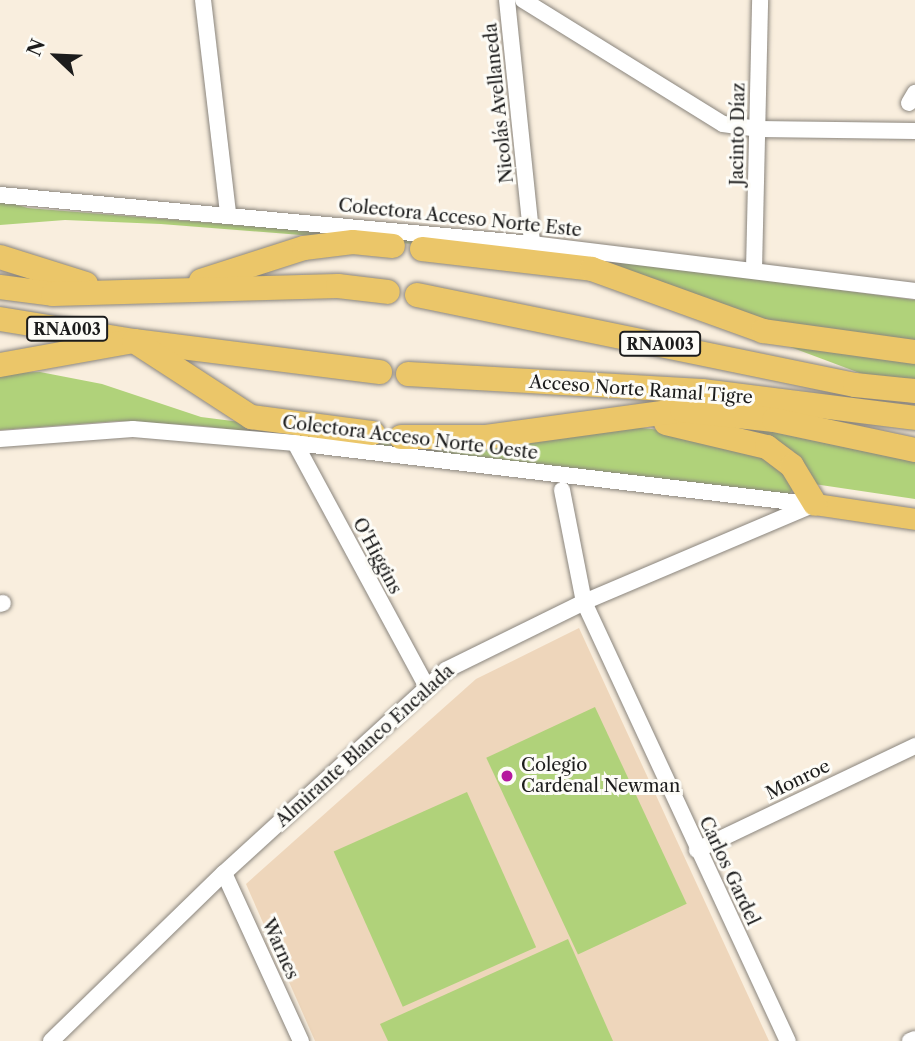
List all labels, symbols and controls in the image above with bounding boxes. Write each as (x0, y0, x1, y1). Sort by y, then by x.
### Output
north arrow (21, 21, 91, 91)
street label: Nicolás Avellaneda (480, 21, 518, 185)
text: N (22, 36, 50, 60)
street label: Jacinto Díaz (726, 82, 750, 186)
street label: Colectora Acceso Norte Este (337, 194, 583, 242)
road number: RNA003 (25, 316, 109, 342)
road number: RNA003 (618, 332, 702, 356)
street label: Acceso Norte Ramal Tigre (528, 371, 754, 409)
street label: Colectora Acceso Norte Oeste (281, 412, 539, 464)
street label: O'Higgins (348, 514, 406, 598)
street label: Almirante Blanco Encalada (271, 660, 459, 832)
place label: Colegio Cardenal Newman (521, 755, 680, 798)
street label: Monroe (762, 755, 834, 805)
marker: Colegio Cardenal Newman (499, 768, 515, 784)
street label: Carlos Gardel (694, 813, 764, 929)
street label: Warnes (257, 915, 303, 983)

